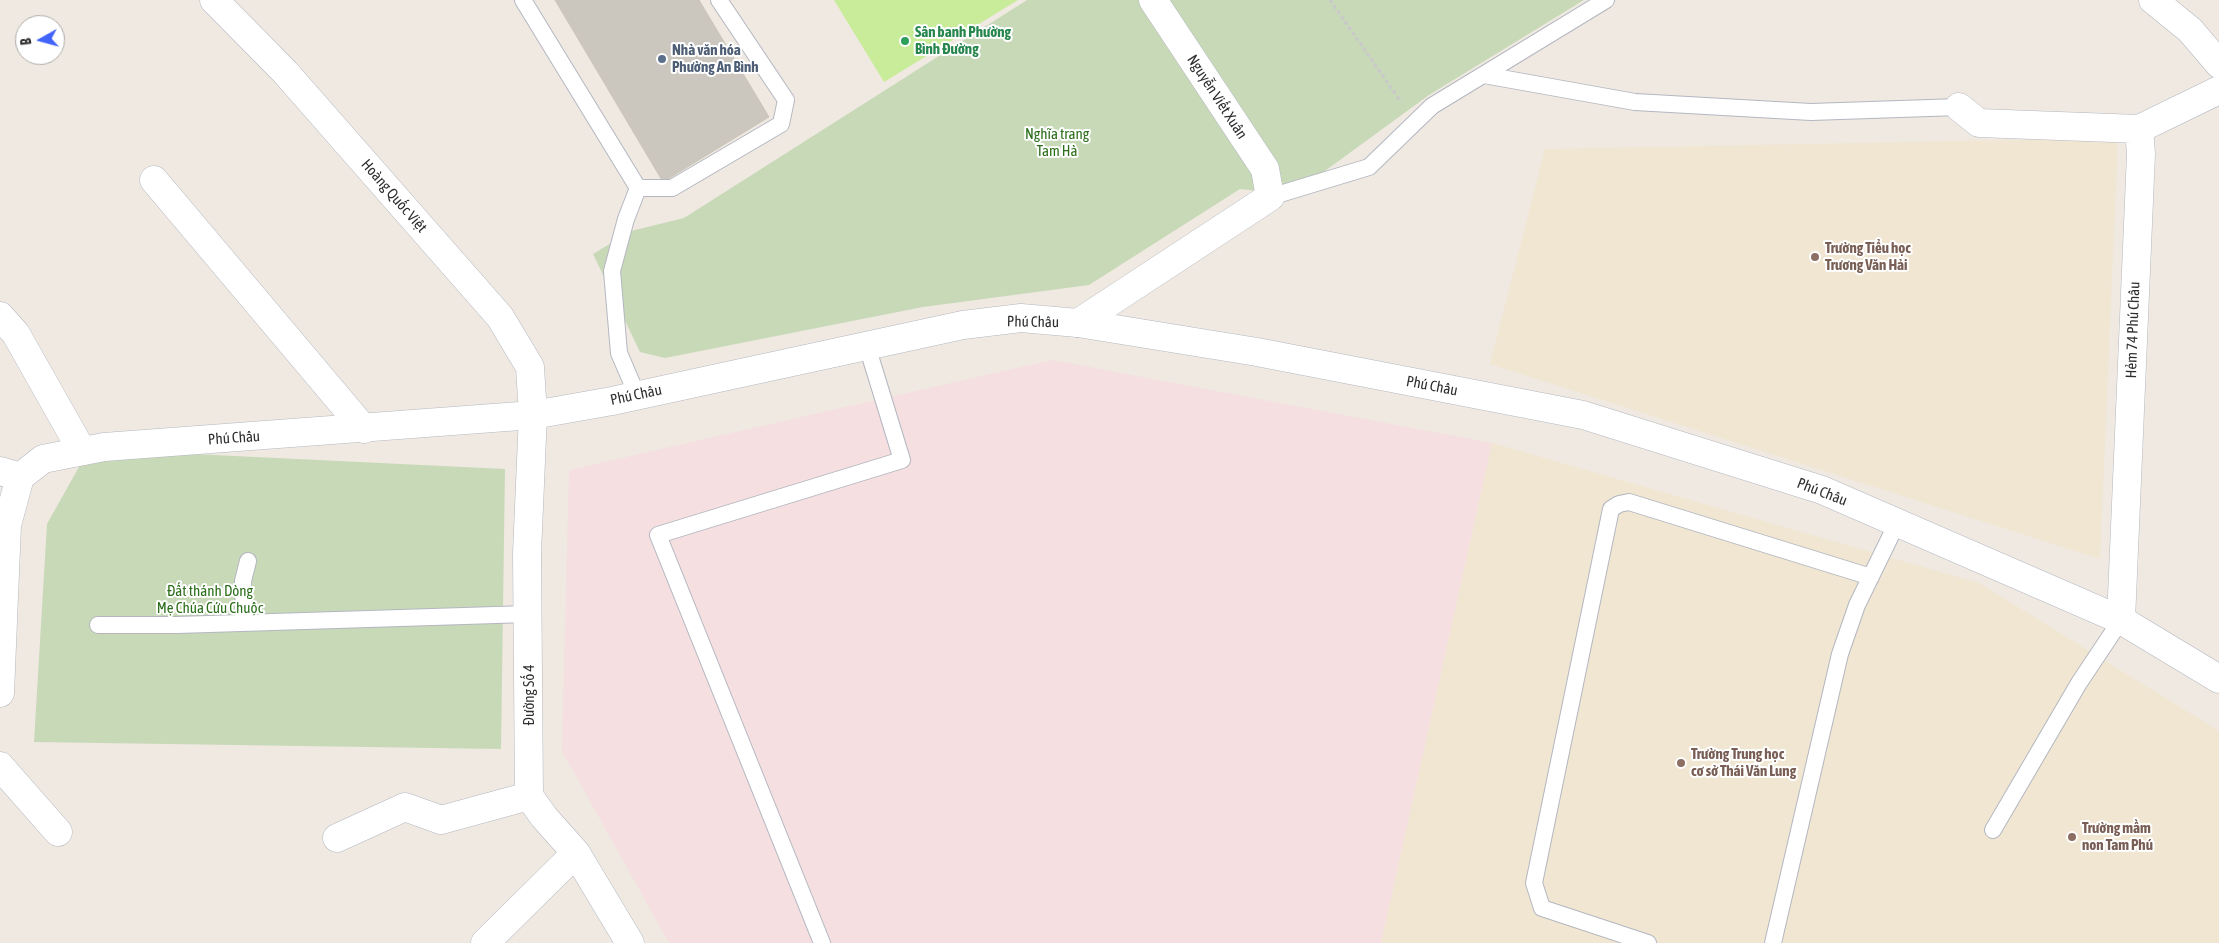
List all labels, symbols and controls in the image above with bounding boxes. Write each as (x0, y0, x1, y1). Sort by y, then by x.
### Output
north arrow (15, 15, 65, 65)
place label: Sân banh Phường Bình Đường (915, 23, 1011, 58)
marker: Sân banh Phường Bình Đường (899, 35, 911, 47)
text: B (18, 37, 34, 46)
place label: Nhà văn hóa Phường An Bình (672, 41, 758, 76)
street label: Nguyễn Viết Xuân (1183, 51, 1251, 143)
marker: Nhà văn hóa Phường An Bình (656, 53, 668, 65)
park label: Nghĩa trang Tam Hà (1025, 125, 1089, 160)
street label: Hoàng Quốc Việt (357, 156, 431, 236)
place label: Trường Tiểu học Trương Văn Hải (1825, 239, 1911, 274)
marker: Trường Tiểu học Trương Văn Hải (1809, 251, 1821, 263)
street label: Hẻm 74 Phú Châu (2122, 281, 2144, 379)
street label: Phú Châu (1007, 313, 1059, 331)
street label: Phú Châu (1405, 372, 1459, 400)
street label: Phú Châu (609, 381, 663, 409)
street label: Phú Châu (207, 427, 261, 449)
street label: Phú Châu (1794, 474, 1850, 510)
park label: Đất thánh Dòng Mẹ Chúa Cứu Chuộc (157, 582, 263, 617)
street label: Đường Số 4 (520, 665, 538, 725)
place label: Trường Trung học cơ sở Thái Văn Lung (1691, 745, 1796, 780)
marker: Trường Trung học cơ sở Thái Văn Lung (1675, 757, 1687, 769)
place label: Trường mầm non Tam Phú (2082, 819, 2153, 854)
marker: Trường mầm non Tam Phú (2066, 831, 2078, 843)

